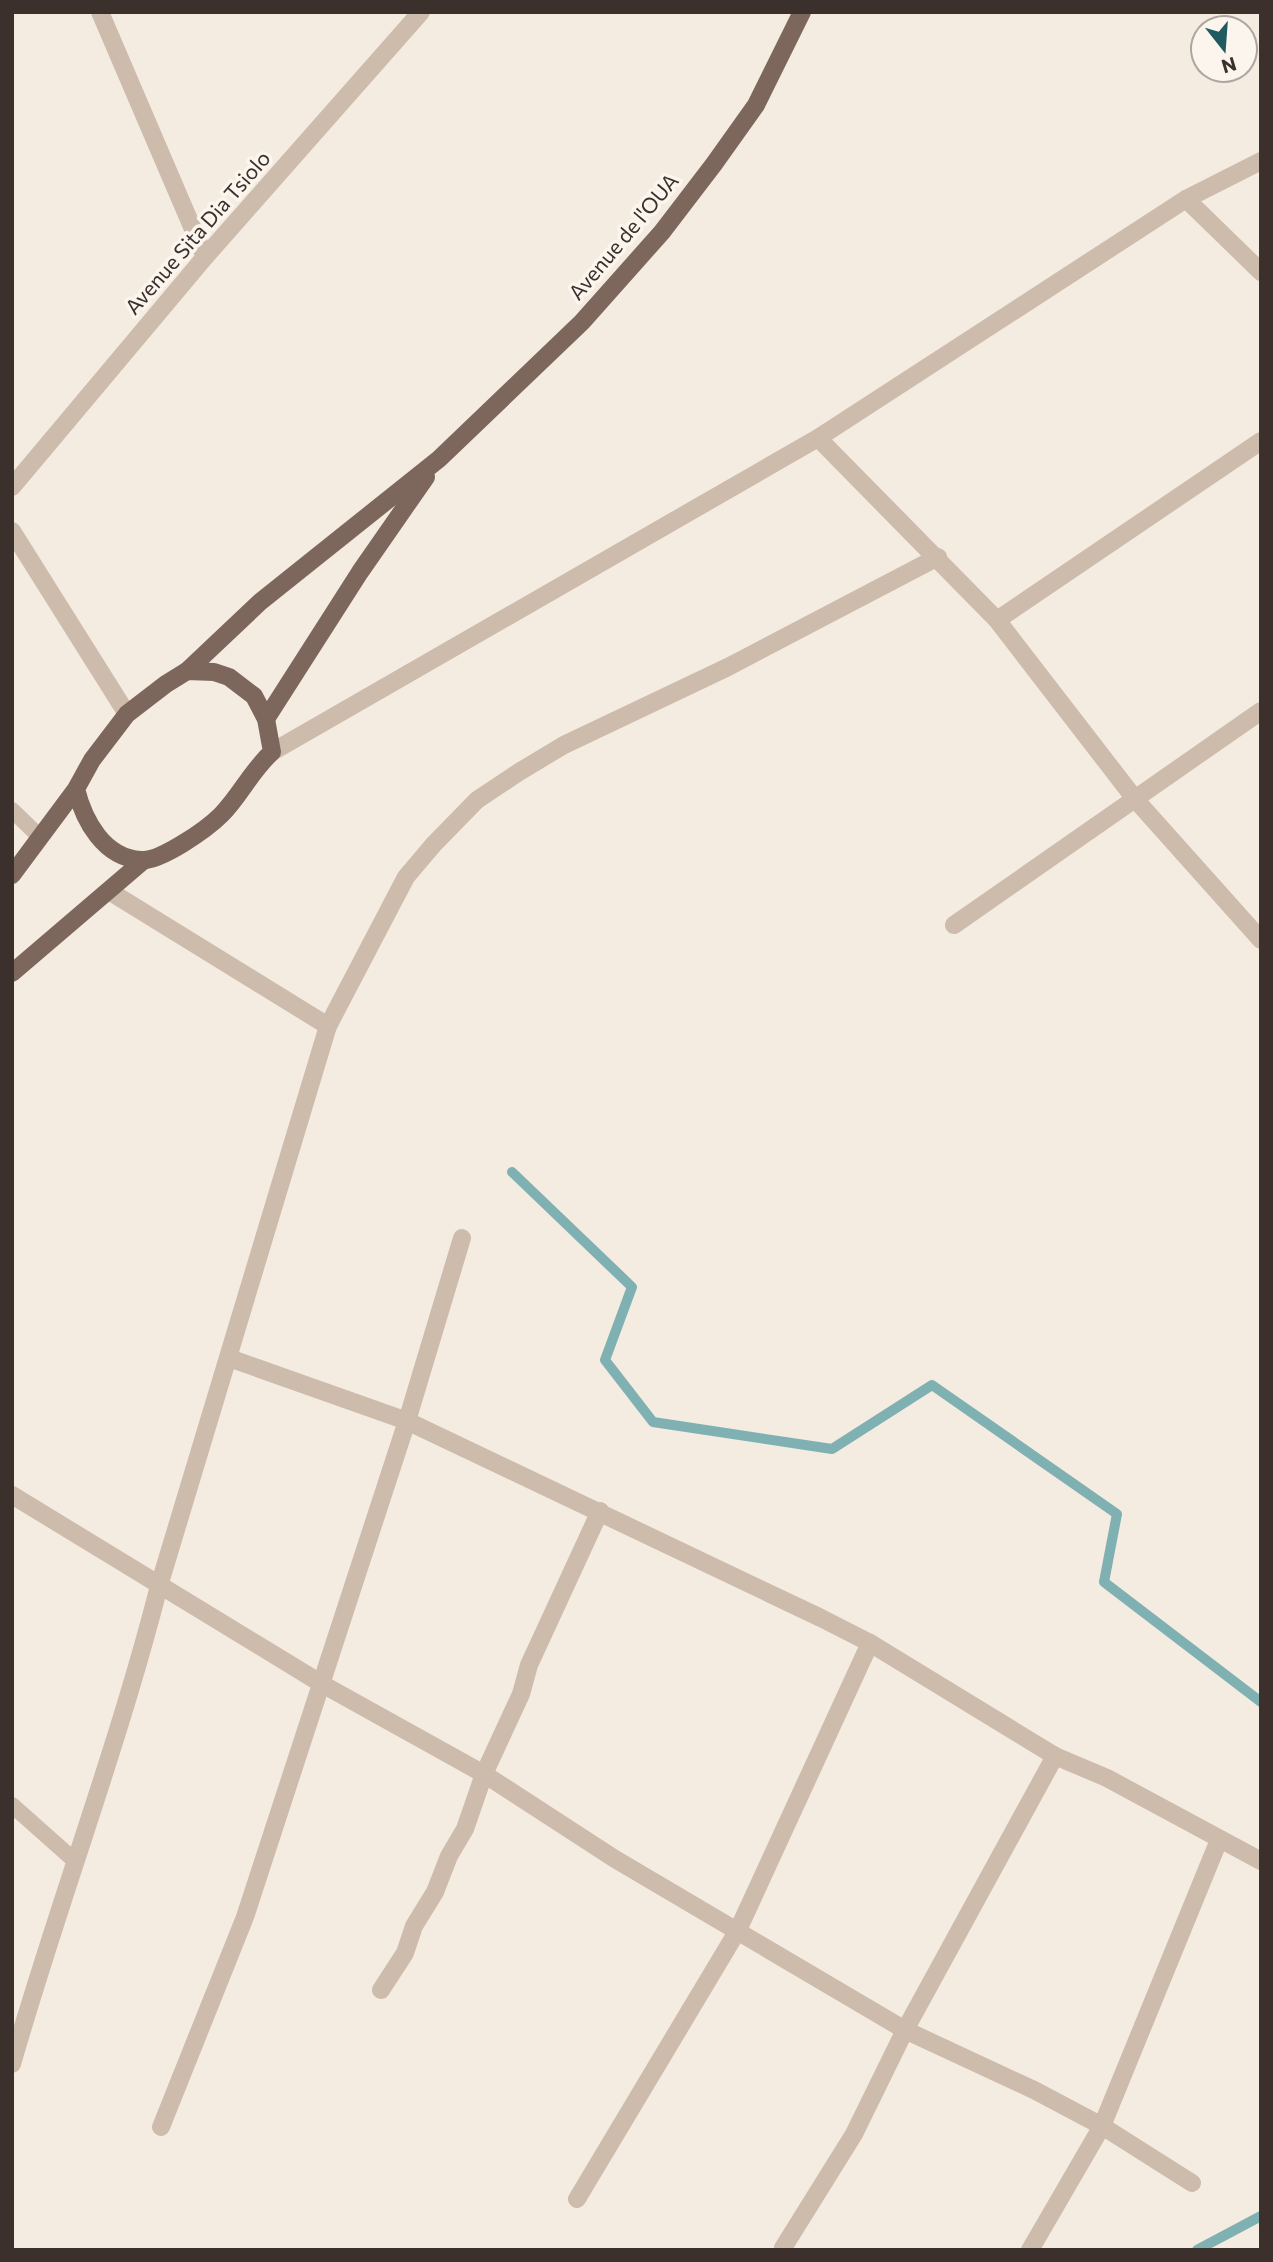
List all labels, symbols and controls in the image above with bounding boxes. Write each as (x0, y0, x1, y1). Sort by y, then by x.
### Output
north arrow (1189, 14, 1259, 84)
text: N (1219, 53, 1239, 79)
street label: Avenue Sita Dia Tsiolo (119, 145, 275, 319)
street label: Avenue de l'OUA (563, 168, 683, 304)

